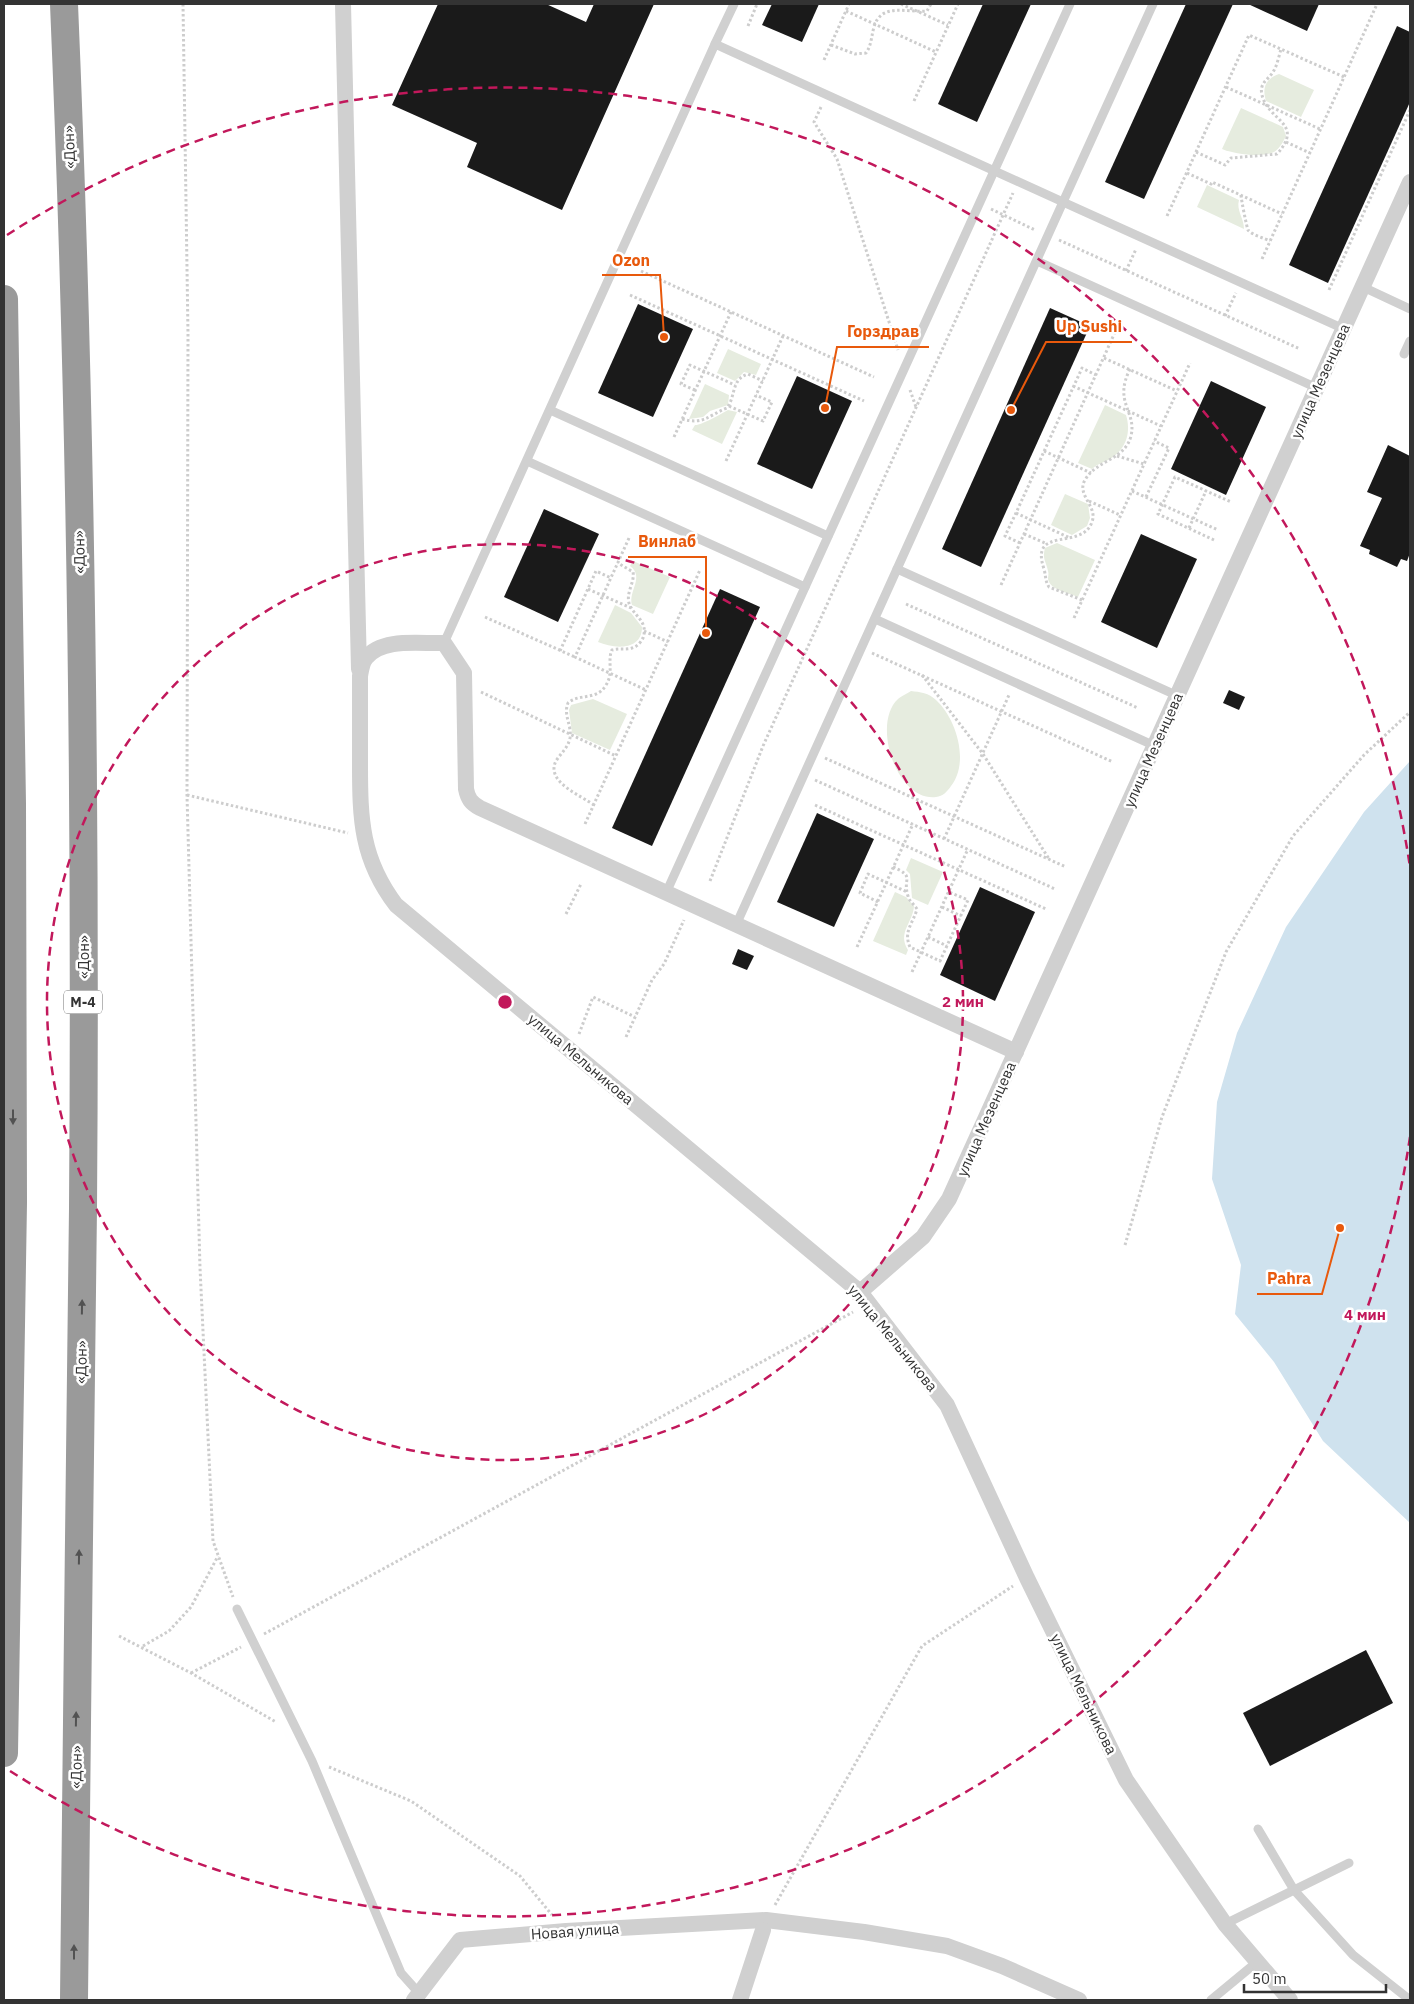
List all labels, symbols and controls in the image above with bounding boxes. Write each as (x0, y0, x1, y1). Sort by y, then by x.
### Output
street label: «Дон» (59, 125, 79, 169)
callout: Ozon (602, 244, 660, 275)
text: Ozon (612, 250, 650, 270)
callout: Up Sushi (1046, 311, 1132, 342)
callout: Горздрав (837, 316, 929, 347)
text: Up Sushi (1056, 316, 1122, 336)
text: Горздрав (847, 321, 919, 341)
street label: улица Мезенцева (1286, 321, 1354, 441)
callout: Винлаб (628, 526, 706, 557)
street label: «Дон» (69, 530, 89, 574)
text: Винлаб (638, 531, 696, 551)
street label: улица Мезенцева (1119, 690, 1187, 810)
street label: «Дон» (74, 935, 93, 979)
road number: М-4 (64, 990, 102, 1014)
text: 2 мин (942, 992, 984, 1011)
centre of rings (496, 993, 514, 1011)
street label: улица Мельникова (524, 1009, 638, 1109)
street label: улица Мезенцева (952, 1059, 1020, 1179)
one-way arrow (9, 1110, 17, 1126)
callout: Pahra (1257, 1263, 1322, 1294)
text: Pahra (1267, 1268, 1311, 1288)
street label: улица Мельникова (844, 1281, 942, 1395)
one-way arrow (78, 1298, 86, 1314)
text: 4 мин (1344, 1305, 1386, 1324)
street label: «Дон» (71, 1340, 91, 1384)
one-way arrow (75, 1548, 83, 1564)
street label: улица Мельникова (1046, 1630, 1122, 1758)
one-way arrow (73, 1711, 81, 1727)
street label: «Дон» (66, 1745, 86, 1789)
street label: Новая улица (530, 1918, 620, 1944)
one-way arrow (70, 1943, 78, 1959)
scale bar (1244, 1962, 1386, 1994)
text: 50 m (1252, 1969, 1287, 1988)

